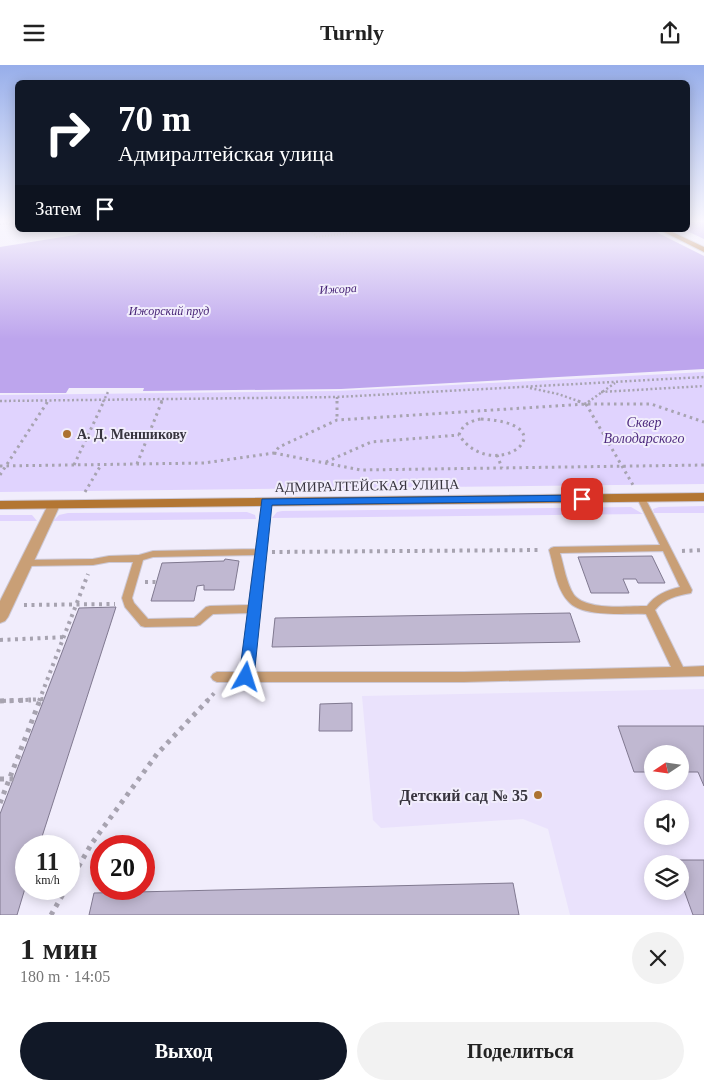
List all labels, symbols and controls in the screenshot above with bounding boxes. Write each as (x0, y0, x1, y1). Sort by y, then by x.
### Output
icon: menu (20, 19, 48, 47)
icon: share (656, 19, 684, 47)
text: Turnly (320, 20, 384, 45)
icon: right (35, 100, 100, 165)
text: 70 m (118, 100, 191, 139)
text: Адмиралтейская улица (118, 141, 334, 166)
icon: arrive (91, 195, 119, 223)
text: Затем (35, 198, 81, 219)
water label: Ижора (318, 281, 357, 297)
water label: Ижорский пруд (128, 304, 209, 318)
park label: Сквер Володарского (603, 415, 685, 446)
place label: А. Д. Меншикову (77, 427, 187, 442)
marker: А. Д. Меншикову (61, 428, 73, 440)
street label: АДМИРАЛТЕЙСКАЯ УЛИЦА (274, 476, 460, 495)
pin (561, 478, 603, 520)
icon: arrive (568, 485, 596, 513)
position arrow (219, 650, 271, 702)
north arrow (644, 745, 689, 790)
map controls (644, 745, 689, 900)
place label: Детский сад № 35 (399, 787, 528, 805)
marker: Детский сад № 35 (532, 789, 544, 801)
button: sound (644, 800, 689, 845)
speed limit sign: 20 (90, 835, 155, 900)
text: 11 (36, 848, 59, 875)
button: layers (644, 855, 689, 900)
text: km/h (35, 873, 60, 887)
text: 1 мин (20, 932, 98, 965)
button: close (632, 932, 684, 984)
text: 180 m · 14:05 (20, 968, 110, 985)
button: Выход (20, 1022, 347, 1080)
button: Поделиться (357, 1022, 684, 1080)

